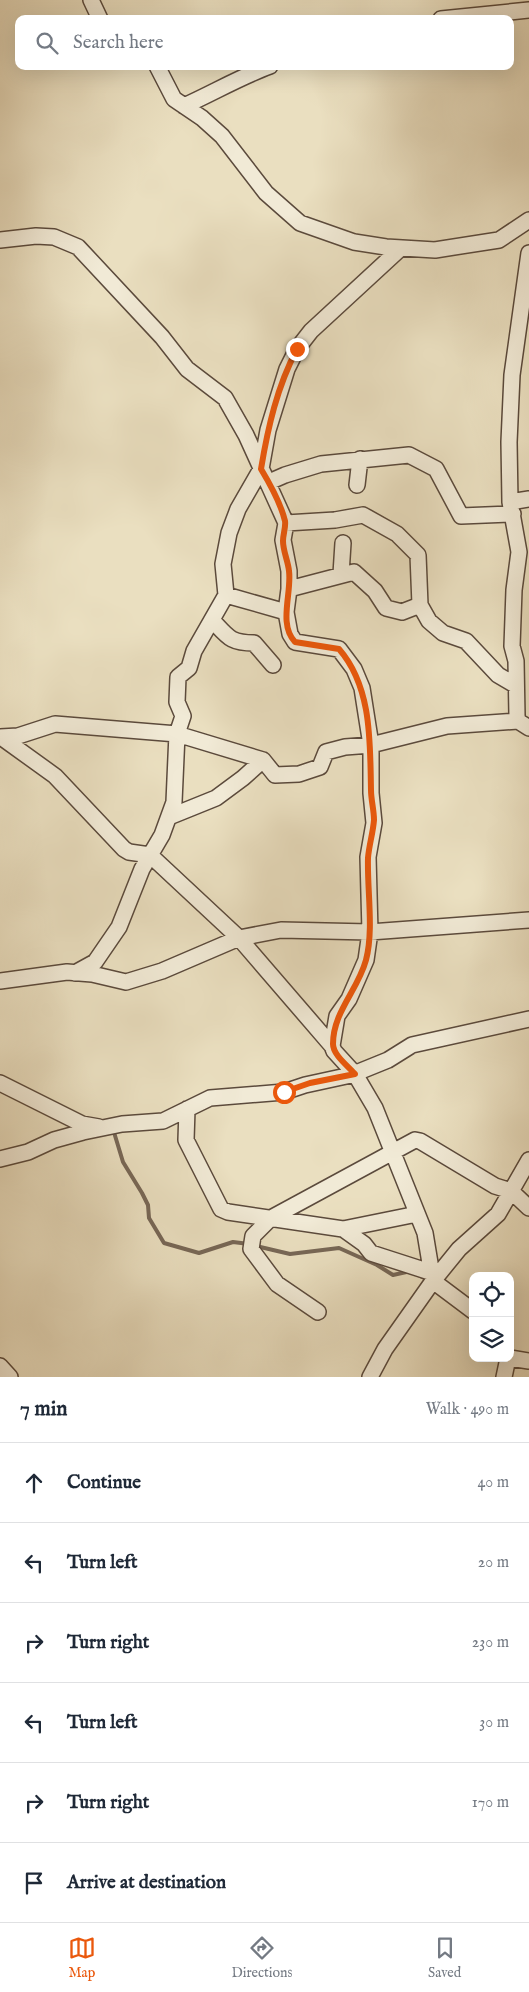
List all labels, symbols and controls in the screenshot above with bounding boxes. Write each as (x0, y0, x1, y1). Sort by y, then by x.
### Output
search box (15, 15, 514, 70)
icon: search (33, 29, 61, 57)
text: Search here (73, 31, 164, 55)
route end (286, 338, 309, 361)
route start (273, 1081, 296, 1104)
map controls (469, 1272, 514, 1362)
button: locate (469, 1272, 514, 1317)
button: layers (469, 1317, 514, 1362)
text: 7 min (20, 1396, 67, 1423)
text: Walk · 490 m (426, 1400, 509, 1420)
icon: ahead (20, 1469, 48, 1497)
text: Continue (67, 1471, 141, 1495)
text: 40 m (477, 1473, 509, 1493)
icon: left (20, 1549, 48, 1577)
text: Turn left (67, 1551, 138, 1575)
text: 20 m (478, 1553, 509, 1573)
icon: right (20, 1629, 48, 1657)
text: Turn right (67, 1631, 149, 1655)
text: 230 m (472, 1633, 509, 1653)
icon: left (20, 1709, 48, 1737)
text: Turn left (67, 1711, 138, 1735)
text: 30 m (479, 1713, 509, 1733)
icon: right (20, 1789, 48, 1817)
text: Turn right (67, 1791, 149, 1815)
text: 170 m (472, 1793, 509, 1813)
icon: arrive (20, 1869, 48, 1897)
text: Arrive at destination (67, 1871, 226, 1895)
tab: Map (68, 1934, 96, 1982)
tab: Directions (231, 1934, 292, 1982)
tab: Saved (428, 1934, 461, 1982)

